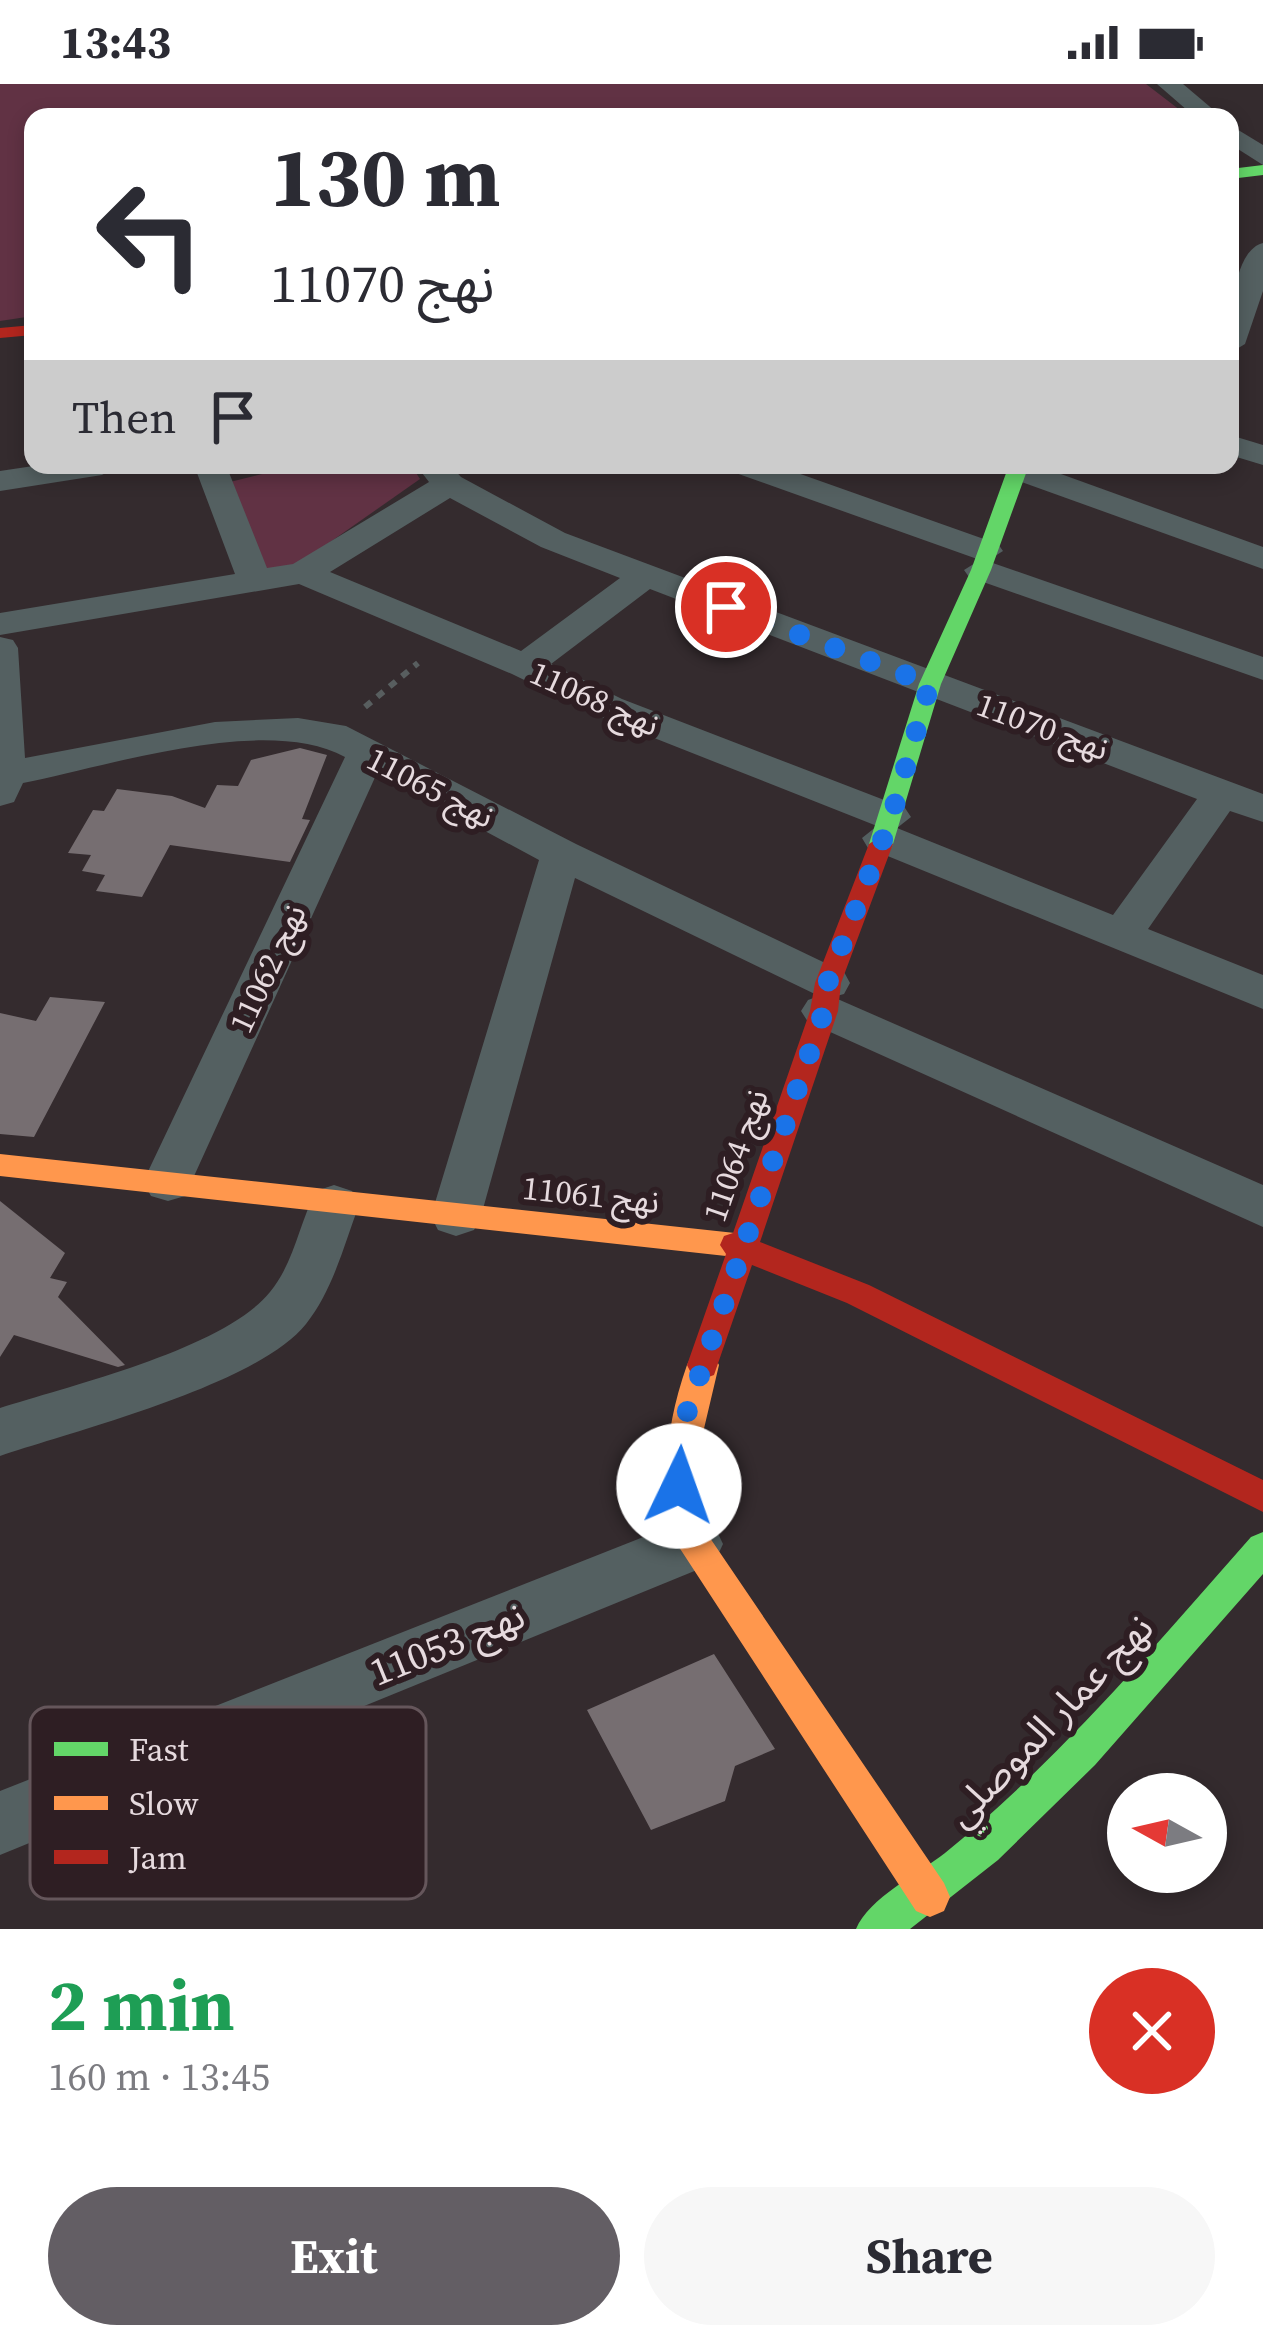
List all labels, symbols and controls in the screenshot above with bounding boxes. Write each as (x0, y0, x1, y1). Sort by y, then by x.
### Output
text: 13:43 (60, 11, 171, 73)
text: 130 m (270, 119, 501, 234)
icon: left (72, 156, 228, 312)
text: نهج 11070 (270, 246, 495, 320)
icon: arrive (200, 384, 266, 450)
text: Then (72, 386, 176, 448)
pin (675, 556, 777, 658)
icon: arrive (693, 574, 759, 640)
street label: نهج 11068 (522, 650, 667, 749)
street label: نهج 11070 (970, 682, 1115, 773)
street label: نهج 11065 (359, 736, 502, 840)
street label: نهج 11062 (218, 897, 319, 1041)
street label: نهج 11064 (692, 1083, 781, 1228)
street label: نهج 11061 (520, 1165, 662, 1226)
position arrow (616, 1423, 742, 1549)
street label: نهج 11053 (362, 1589, 533, 1701)
street label: نهج عمار الموصلي (934, 1602, 1167, 1841)
legend (30, 1707, 426, 1899)
text: Fast (129, 1727, 189, 1772)
north arrow (1107, 1773, 1227, 1893)
map controls (1107, 1773, 1227, 1893)
text: Slow (129, 1781, 199, 1826)
text: Jam (128, 1835, 187, 1880)
text: 2 min (48, 1955, 235, 2054)
button: close (1089, 1968, 1215, 2094)
text: 160 m · 13:45 (48, 2050, 270, 2103)
button: Exit (48, 2187, 620, 2325)
button: Share (644, 2187, 1215, 2325)

